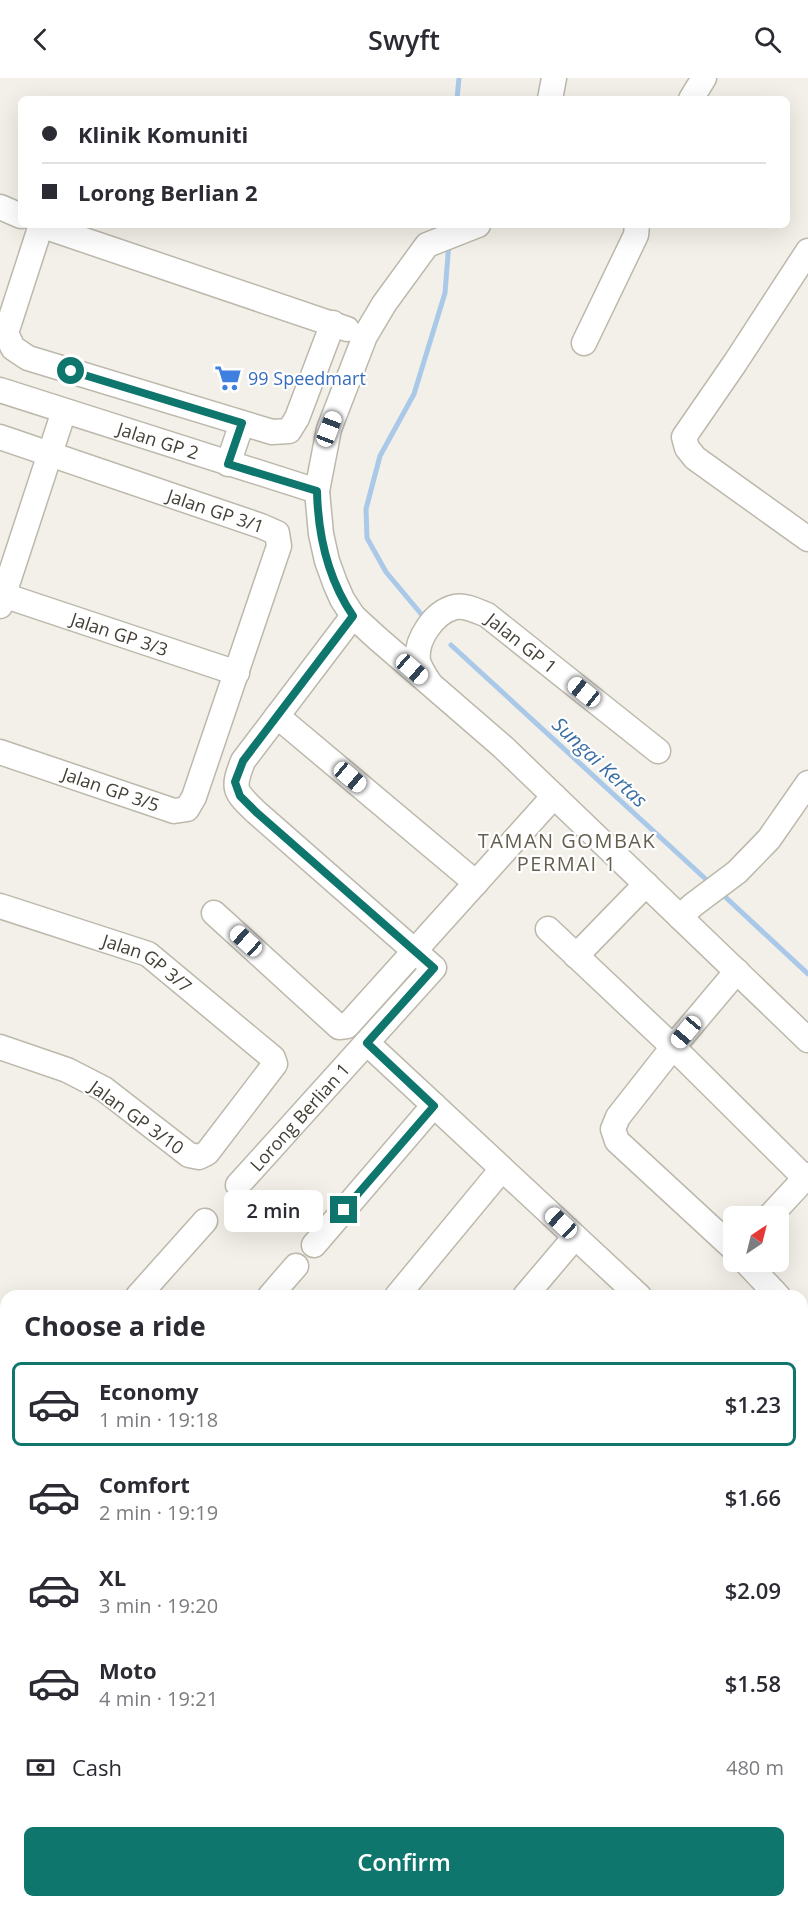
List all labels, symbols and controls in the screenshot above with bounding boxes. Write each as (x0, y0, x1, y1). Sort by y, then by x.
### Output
text: Swyft (368, 21, 440, 58)
icon: back (24, 23, 57, 56)
icon: search (751, 23, 784, 56)
text: Klinik Komuniti (78, 119, 248, 149)
text: Lorong Berlian 2 (78, 177, 258, 207)
route start (57, 357, 84, 384)
supermarket icon: 99 Speedmart (213, 363, 243, 393)
place label: 99 Speedmart (248, 366, 366, 390)
car (314, 409, 344, 449)
street label: Jalan GP 2 (113, 416, 202, 465)
street label: Jalan GP 3/1 (162, 482, 267, 538)
street label: Jalan GP 3/3 (66, 606, 171, 661)
street label: Jalan GP 1 (480, 606, 562, 678)
car (393, 650, 431, 688)
car (564, 674, 604, 710)
water label: Sungai Kertas (547, 711, 654, 813)
car (330, 759, 370, 795)
street label: Jalan GP 3/5 (58, 761, 163, 817)
district label: TAMAN GOMBAK PERMAI 1 (478, 827, 656, 877)
car (227, 922, 265, 960)
street label: Jalan GP 3/7 (98, 927, 197, 998)
car (668, 1012, 704, 1052)
street label: Lorong Berlian 1 (244, 1057, 355, 1176)
street label: Jalan GP 3/10 (83, 1073, 189, 1159)
callout: 2 min (224, 1189, 323, 1231)
route end (330, 1196, 357, 1223)
text: 2 min (247, 1197, 301, 1224)
car (542, 1204, 580, 1242)
north arrow (723, 1206, 789, 1272)
map controls (723, 1206, 789, 1272)
text: Choose a ride (24, 1307, 206, 1344)
text: Economy (99, 1376, 198, 1406)
icon: car (27, 1377, 81, 1431)
text: $1.23 (725, 1389, 781, 1419)
text: 1 min · 19:18 (99, 1406, 218, 1433)
text: Comfort (99, 1469, 190, 1499)
icon: car (27, 1470, 81, 1524)
text: $1.66 (725, 1482, 781, 1512)
text: 2 min · 19:19 (99, 1499, 218, 1526)
text: XL (99, 1562, 126, 1592)
icon: car (27, 1563, 81, 1617)
text: $2.09 (725, 1575, 781, 1605)
text: 3 min · 19:20 (99, 1592, 218, 1619)
text: Moto (99, 1655, 157, 1685)
icon: car (27, 1656, 81, 1710)
text: $1.58 (725, 1668, 781, 1698)
text: 4 min · 19:21 (99, 1685, 218, 1712)
icon: cash (24, 1751, 57, 1784)
text: Cash (72, 1752, 122, 1782)
text: 480 m (726, 1754, 784, 1781)
button: Confirm (24, 1827, 784, 1896)

